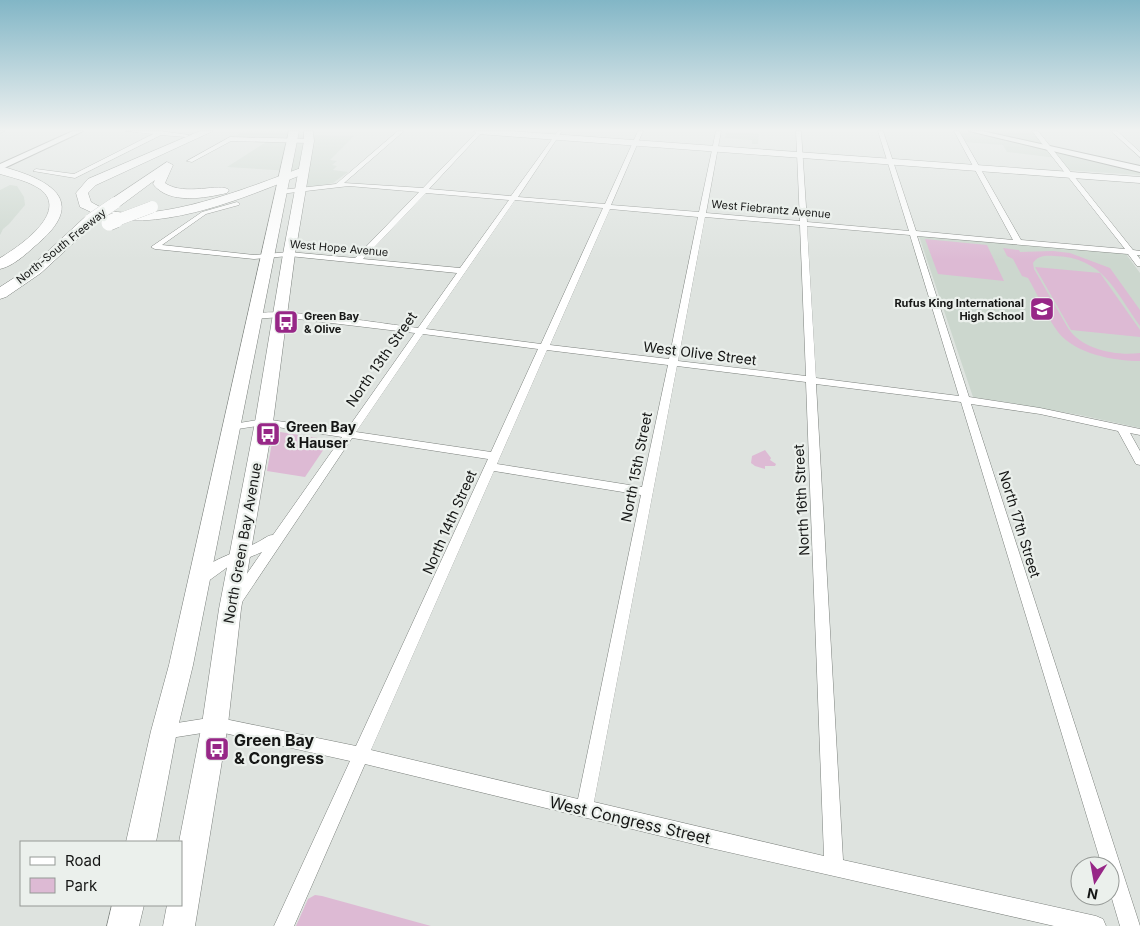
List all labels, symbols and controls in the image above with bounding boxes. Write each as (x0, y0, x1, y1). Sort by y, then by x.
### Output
street label: West Fiebrantz Avenue (711, 197, 831, 221)
street label: North-South Freeway (13, 205, 109, 287)
street label: West Hope Avenue (289, 237, 389, 259)
place label: Rufus King International High School (894, 296, 1024, 323)
school or university icon: Rufus King International High School (1029, 296, 1055, 322)
street label: North 13th Street (342, 308, 420, 410)
bus stop icon: Green Bay & Olive (273, 309, 299, 335)
place label: Green Bay & Olive (304, 309, 360, 336)
street label: West Olive Street (642, 338, 758, 368)
street label: North 15th Street (617, 410, 655, 523)
place label: Green Bay & Hauser (286, 418, 357, 451)
bus stop icon: Green Bay & Hauser (255, 421, 281, 447)
street label: North 16th Street (790, 443, 812, 556)
street label: North Green Bay Avenue (219, 461, 265, 625)
street label: North 14th Street (418, 467, 480, 577)
street label: North 17th Street (996, 468, 1044, 580)
place label: Green Bay & Congress (234, 730, 324, 768)
bus stop icon: Green Bay & Congress (204, 736, 230, 762)
street label: West Congress Street (548, 792, 712, 848)
legend (20, 841, 182, 906)
text: Road (65, 851, 101, 870)
north arrow (1070, 856, 1120, 906)
text: Park (65, 876, 98, 895)
text: N (1086, 885, 1099, 904)

